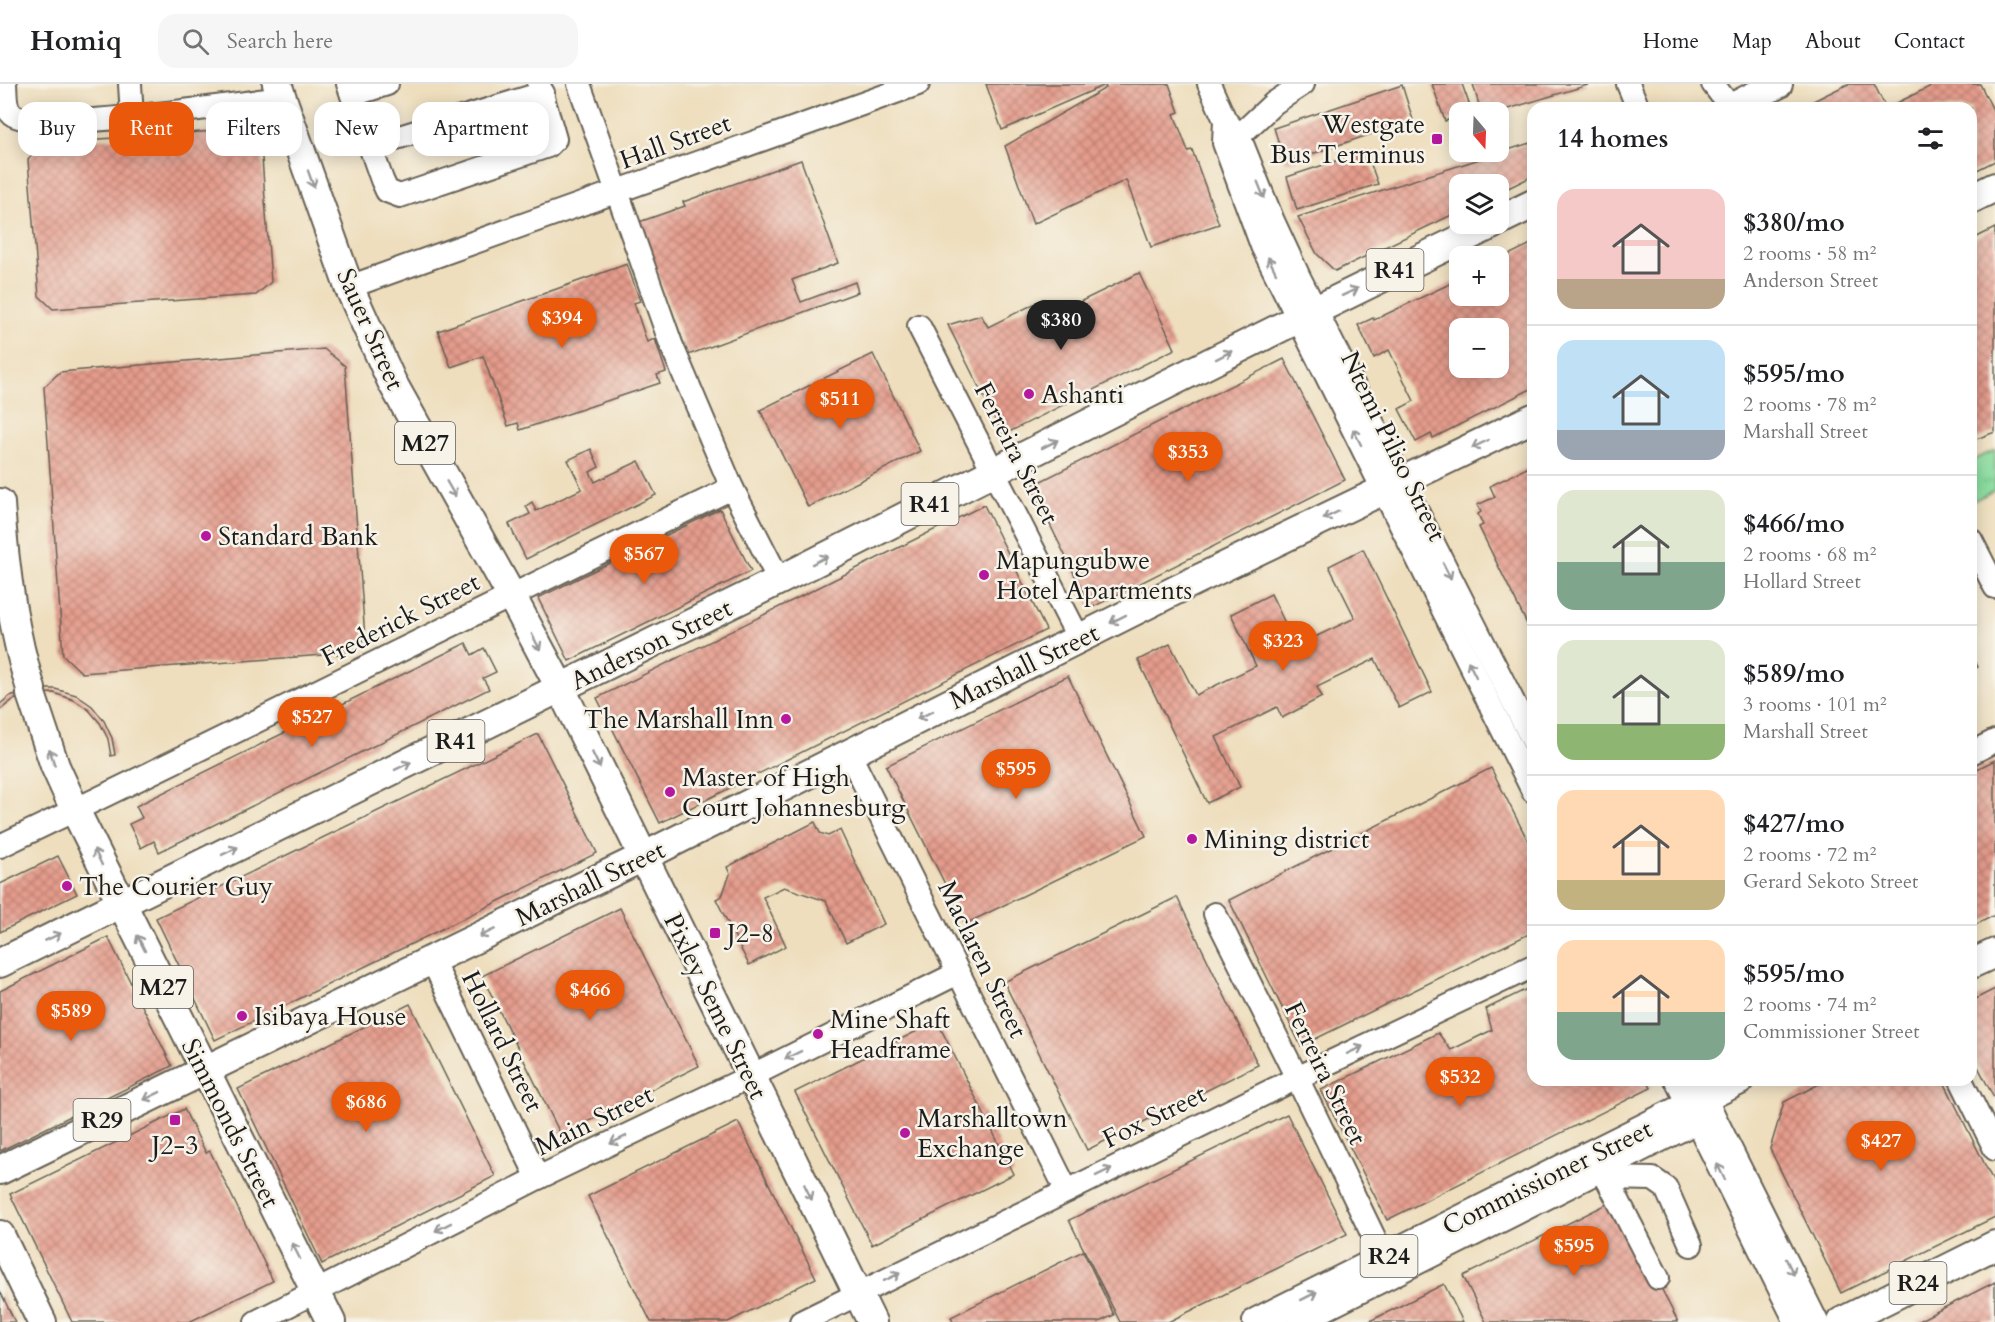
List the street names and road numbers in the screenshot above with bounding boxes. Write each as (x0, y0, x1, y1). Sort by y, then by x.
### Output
street label: Hall Street (615, 105, 736, 178)
road number: R41 (1366, 249, 1424, 291)
street label: Sauer Street (328, 263, 413, 395)
street label: Ntemi Piliso Street (1332, 345, 1455, 547)
street label: Ferreira Street (966, 376, 1067, 530)
road number: M27 (395, 422, 455, 464)
road number: R41 (902, 483, 958, 525)
street label: Frederick Street (315, 564, 486, 675)
street label: Anderson Street (565, 590, 738, 699)
street label: Marshall Street (944, 615, 1105, 718)
road number: R41 (428, 720, 484, 762)
street label: Marshall Street (510, 832, 671, 935)
street label: Maclaren Street (929, 875, 1036, 1044)
street label: Pixley Seme Street (655, 907, 776, 1105)
street label: Hollard Street (453, 965, 552, 1118)
road number: M27 (133, 966, 193, 1008)
street label: Ferreira Street (1276, 996, 1375, 1151)
street label: Simmonds Street (173, 1033, 288, 1214)
street label: Fox Street (1097, 1076, 1212, 1157)
street label: Main Street (529, 1077, 659, 1164)
road number: R29 (74, 1099, 130, 1141)
street label: Commissioner Street (1436, 1111, 1658, 1244)
road number: R24 (1360, 1235, 1418, 1277)
road number: R24 (1890, 1262, 1946, 1304)

